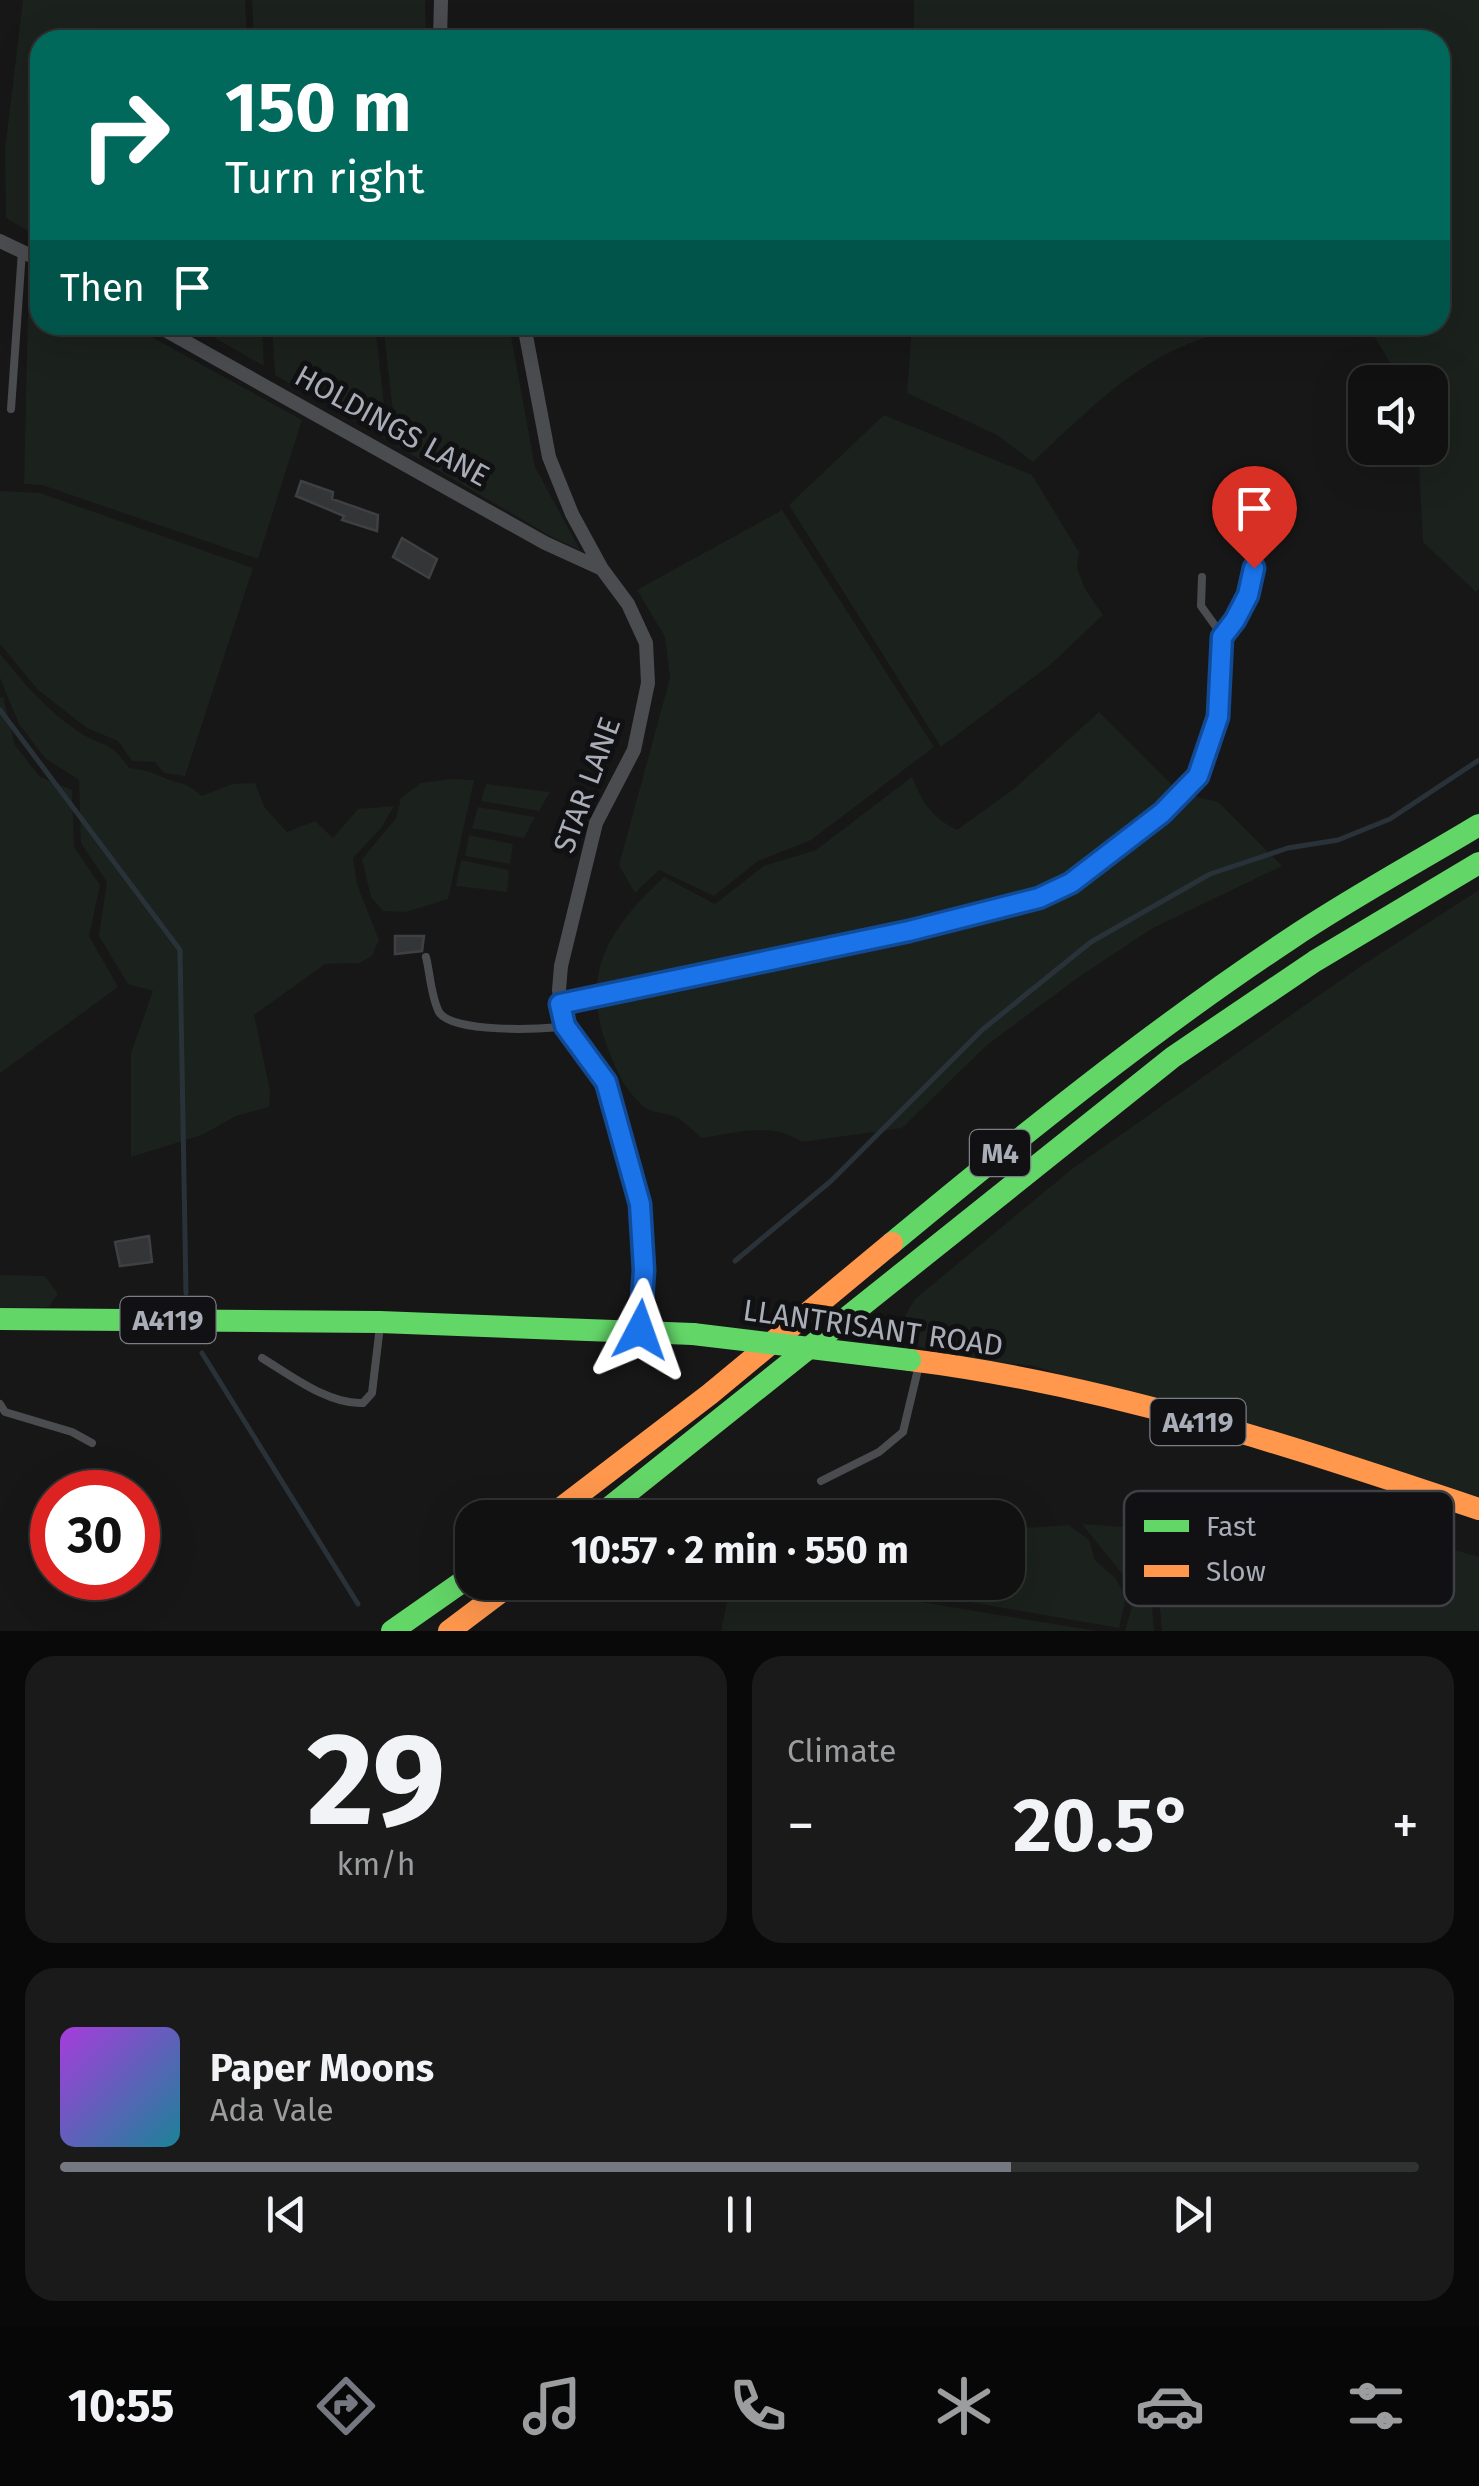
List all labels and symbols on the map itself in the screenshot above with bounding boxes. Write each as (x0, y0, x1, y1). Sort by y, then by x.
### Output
street label: HOLDINGS LANE (289, 358, 495, 494)
pin (1212, 466, 1297, 569)
street label: STAR LANE (546, 712, 628, 858)
road number: M4 (970, 1130, 1030, 1176)
position arrow (588, 1278, 692, 1382)
street label: LLANTRISANT ROAD (741, 1292, 1005, 1364)
road number: A4119 (120, 1297, 216, 1343)
road number: A4119 (1150, 1399, 1246, 1445)
speed limit sign: 30 (30, 1470, 160, 1600)
legend (1124, 1491, 1454, 1606)
text: Fast (1206, 1510, 1257, 1543)
text: Slow (1206, 1555, 1266, 1588)

